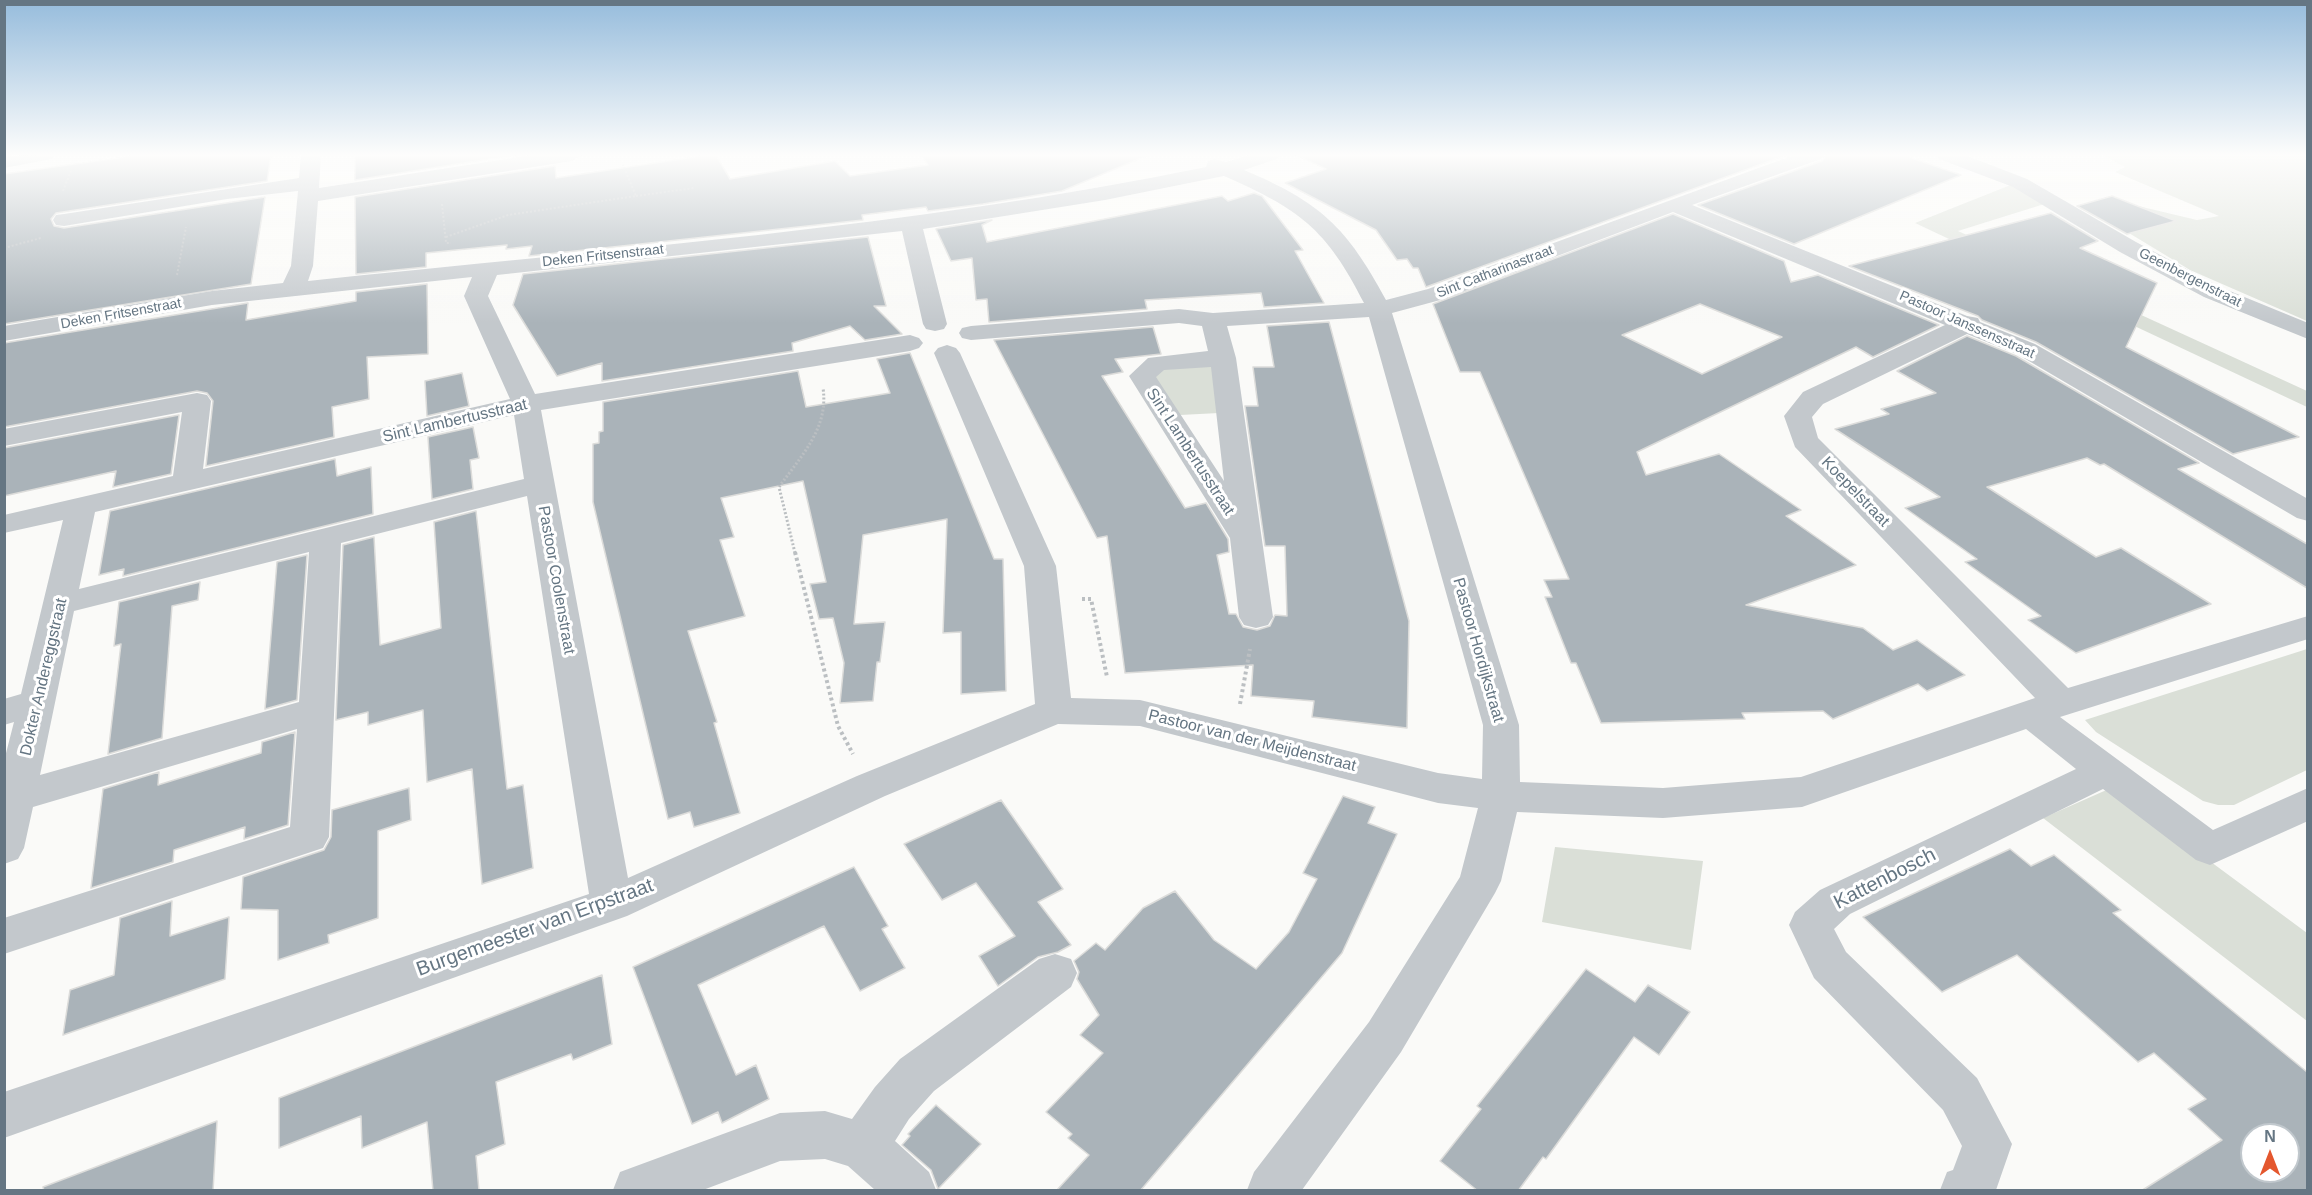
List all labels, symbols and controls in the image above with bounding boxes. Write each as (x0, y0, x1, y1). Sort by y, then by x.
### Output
street label: Deken Fritsenstraat (541, 241, 665, 271)
street label: Sint Catharinastraat (1434, 242, 1556, 302)
street label: Geenbergenstraat (2136, 245, 2244, 311)
street label: Pastoor Janssensstraat (1897, 288, 2037, 362)
street label: Deken Fritsenstraat (59, 295, 183, 333)
street label: Sint Lambertusstraat (1142, 385, 1238, 519)
street label: Sint Lambertusstraat (381, 395, 529, 447)
street label: Koepelstraat (1817, 453, 1893, 531)
street label: Pastoor Coolenstraat (533, 504, 579, 656)
street label: Pastoor Hordijkstraat (1448, 576, 1508, 724)
street label: Dokter Andereggstraat (17, 596, 71, 758)
street label: Pastoor van der Meijdenstraat (1146, 706, 1358, 776)
street label: Kattenbosch (1830, 843, 1940, 915)
street label: Burgemeester van Erpstraat (413, 874, 657, 982)
north arrow (2240, 1123, 2300, 1183)
text: N (2264, 1128, 2276, 1145)

